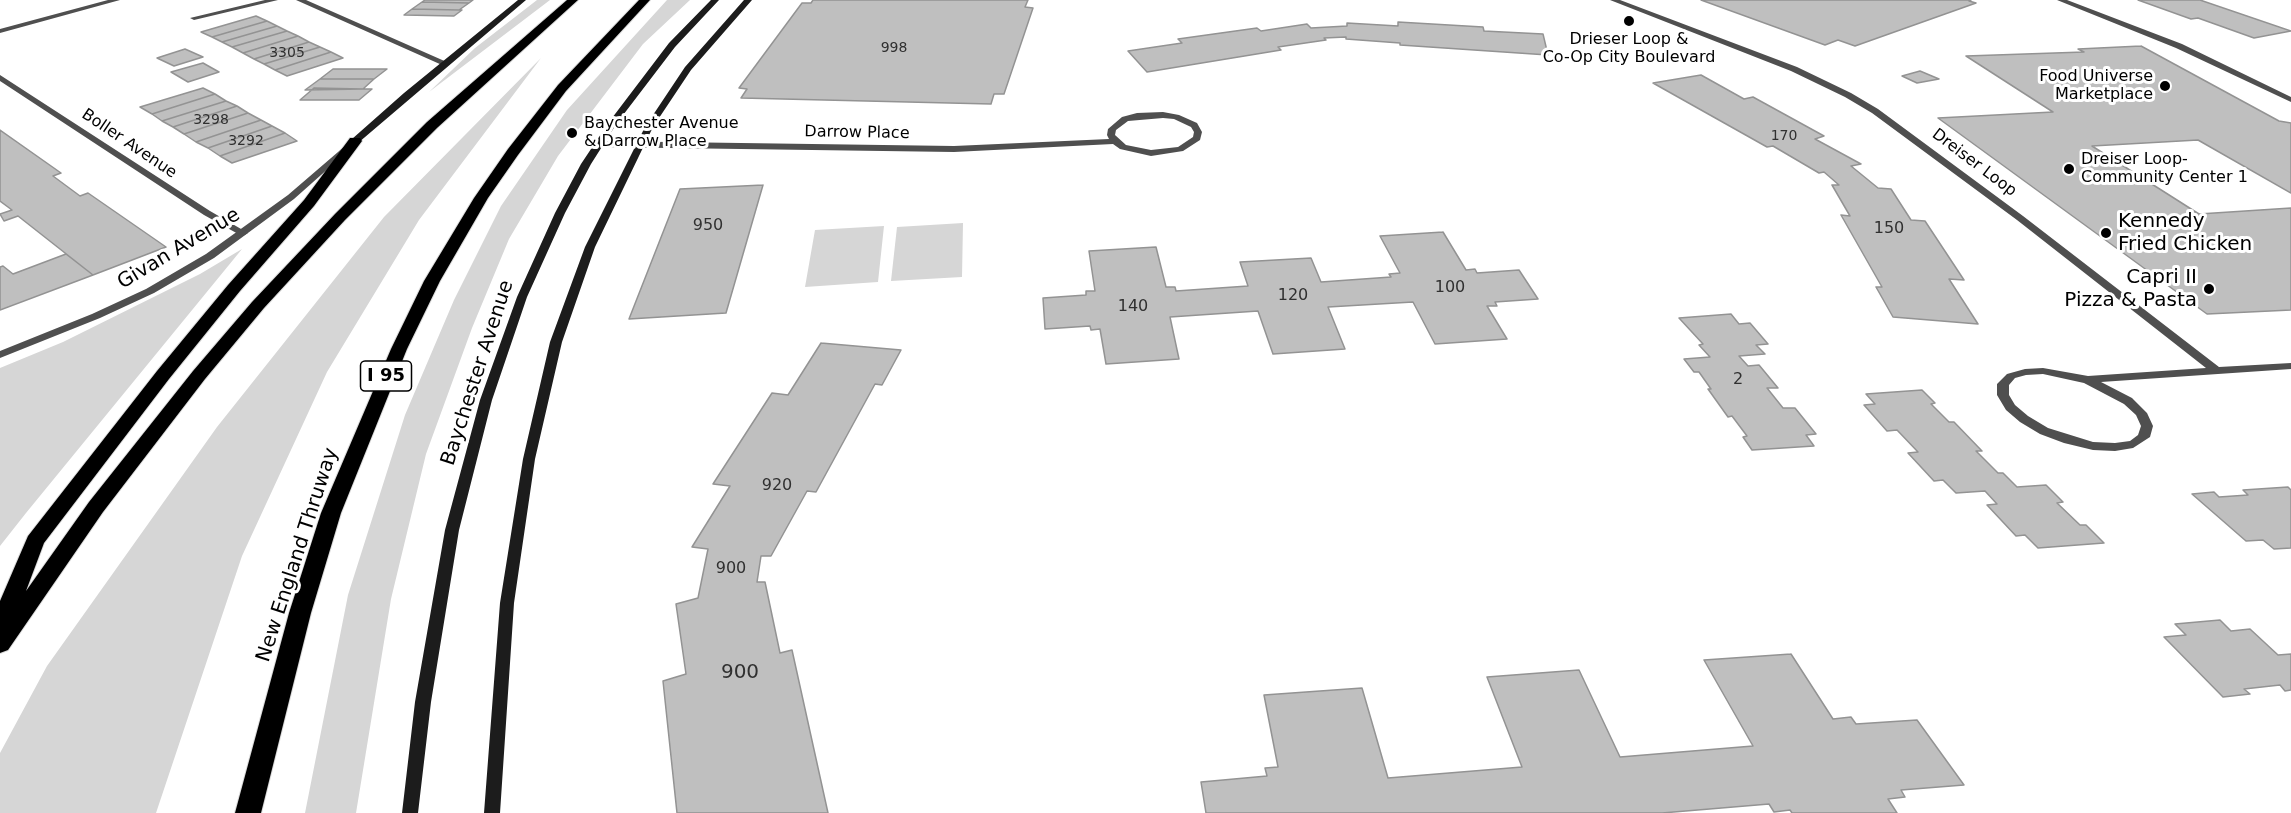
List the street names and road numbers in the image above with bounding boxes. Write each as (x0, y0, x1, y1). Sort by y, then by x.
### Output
street label: Boller Avenue (78, 105, 180, 183)
street label: Darrow Place (804, 122, 910, 144)
street label: Dreiser Loop (1928, 125, 2020, 201)
street label: Givan Avenue (113, 203, 245, 295)
street label: Baychester Avenue (437, 277, 519, 469)
road number: I 95 (360, 361, 412, 391)
street label: New England Thruway (252, 445, 344, 665)

